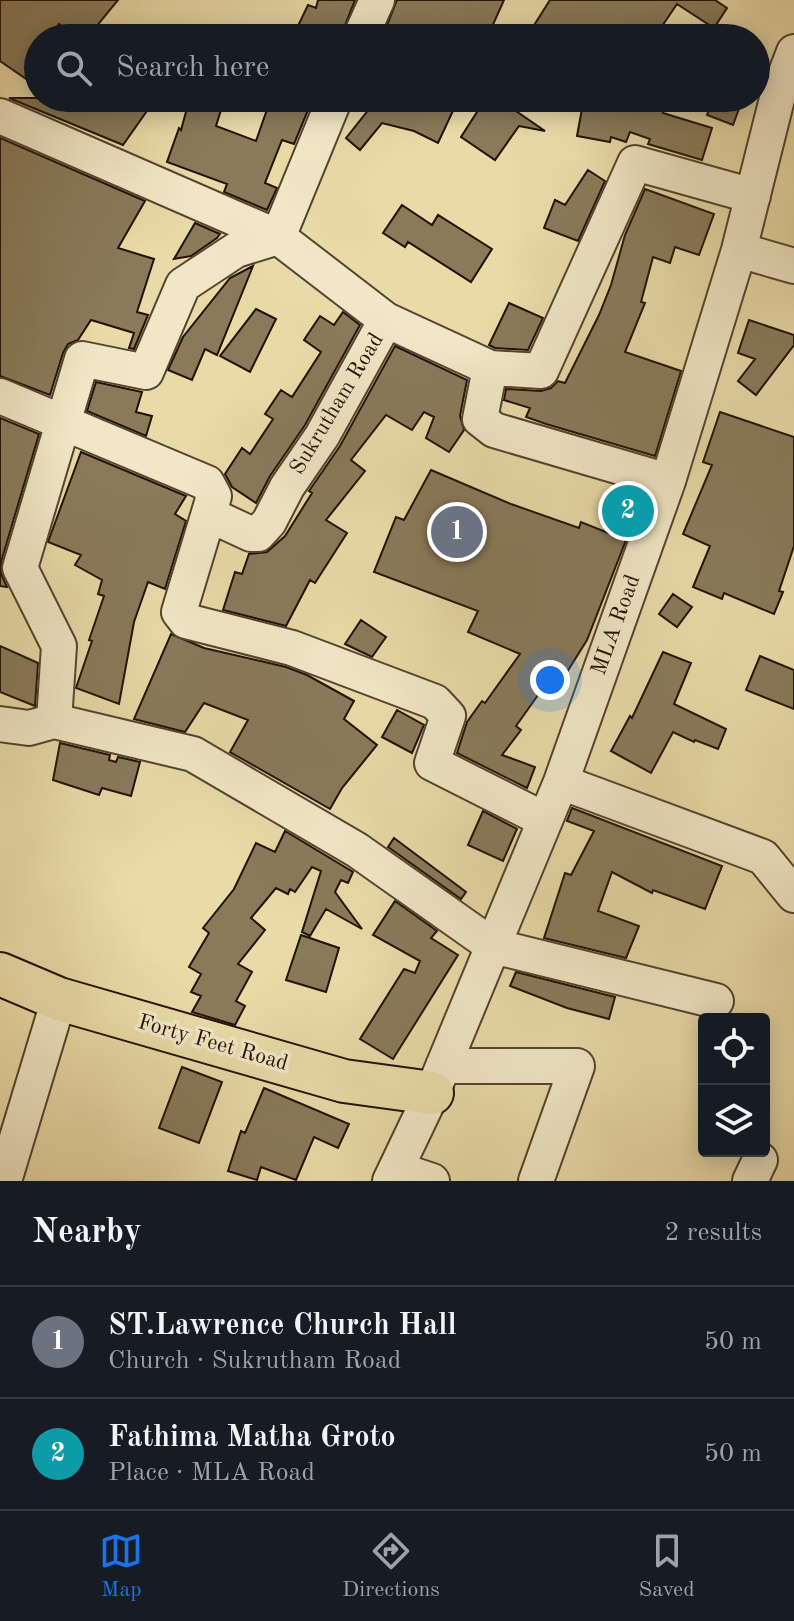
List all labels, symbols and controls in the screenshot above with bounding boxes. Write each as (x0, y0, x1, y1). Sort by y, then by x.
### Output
search box (24, 24, 770, 112)
icon: search (52, 46, 96, 90)
text: Search here (116, 53, 270, 83)
street label: Sukrutham Road (286, 329, 388, 479)
pin: 2 (602, 481, 654, 541)
pin: 1 (431, 502, 483, 562)
street label: MLA Road (588, 572, 644, 678)
your location (530, 660, 570, 700)
street label: Forty Feet Road (135, 1011, 291, 1075)
map controls (698, 1013, 770, 1157)
button: locate (698, 1013, 770, 1085)
button: layers (698, 1085, 770, 1157)
text: Nearby (32, 1216, 142, 1250)
text: 2 results (664, 1220, 762, 1246)
text: ST.Lawrence Church Hall (108, 1311, 457, 1341)
text: 1 (50, 1329, 66, 1355)
text: 50 m (704, 1329, 762, 1355)
text: Church · Sukrutham Road (108, 1348, 401, 1374)
text: Fathima Matha Groto (108, 1423, 396, 1453)
text: 2 (50, 1441, 66, 1467)
text: 50 m (704, 1441, 762, 1467)
text: Place · MLA Road (108, 1460, 315, 1486)
tab: Map (99, 1529, 143, 1604)
tab: Directions (342, 1529, 440, 1604)
tab: Saved (639, 1529, 695, 1604)

